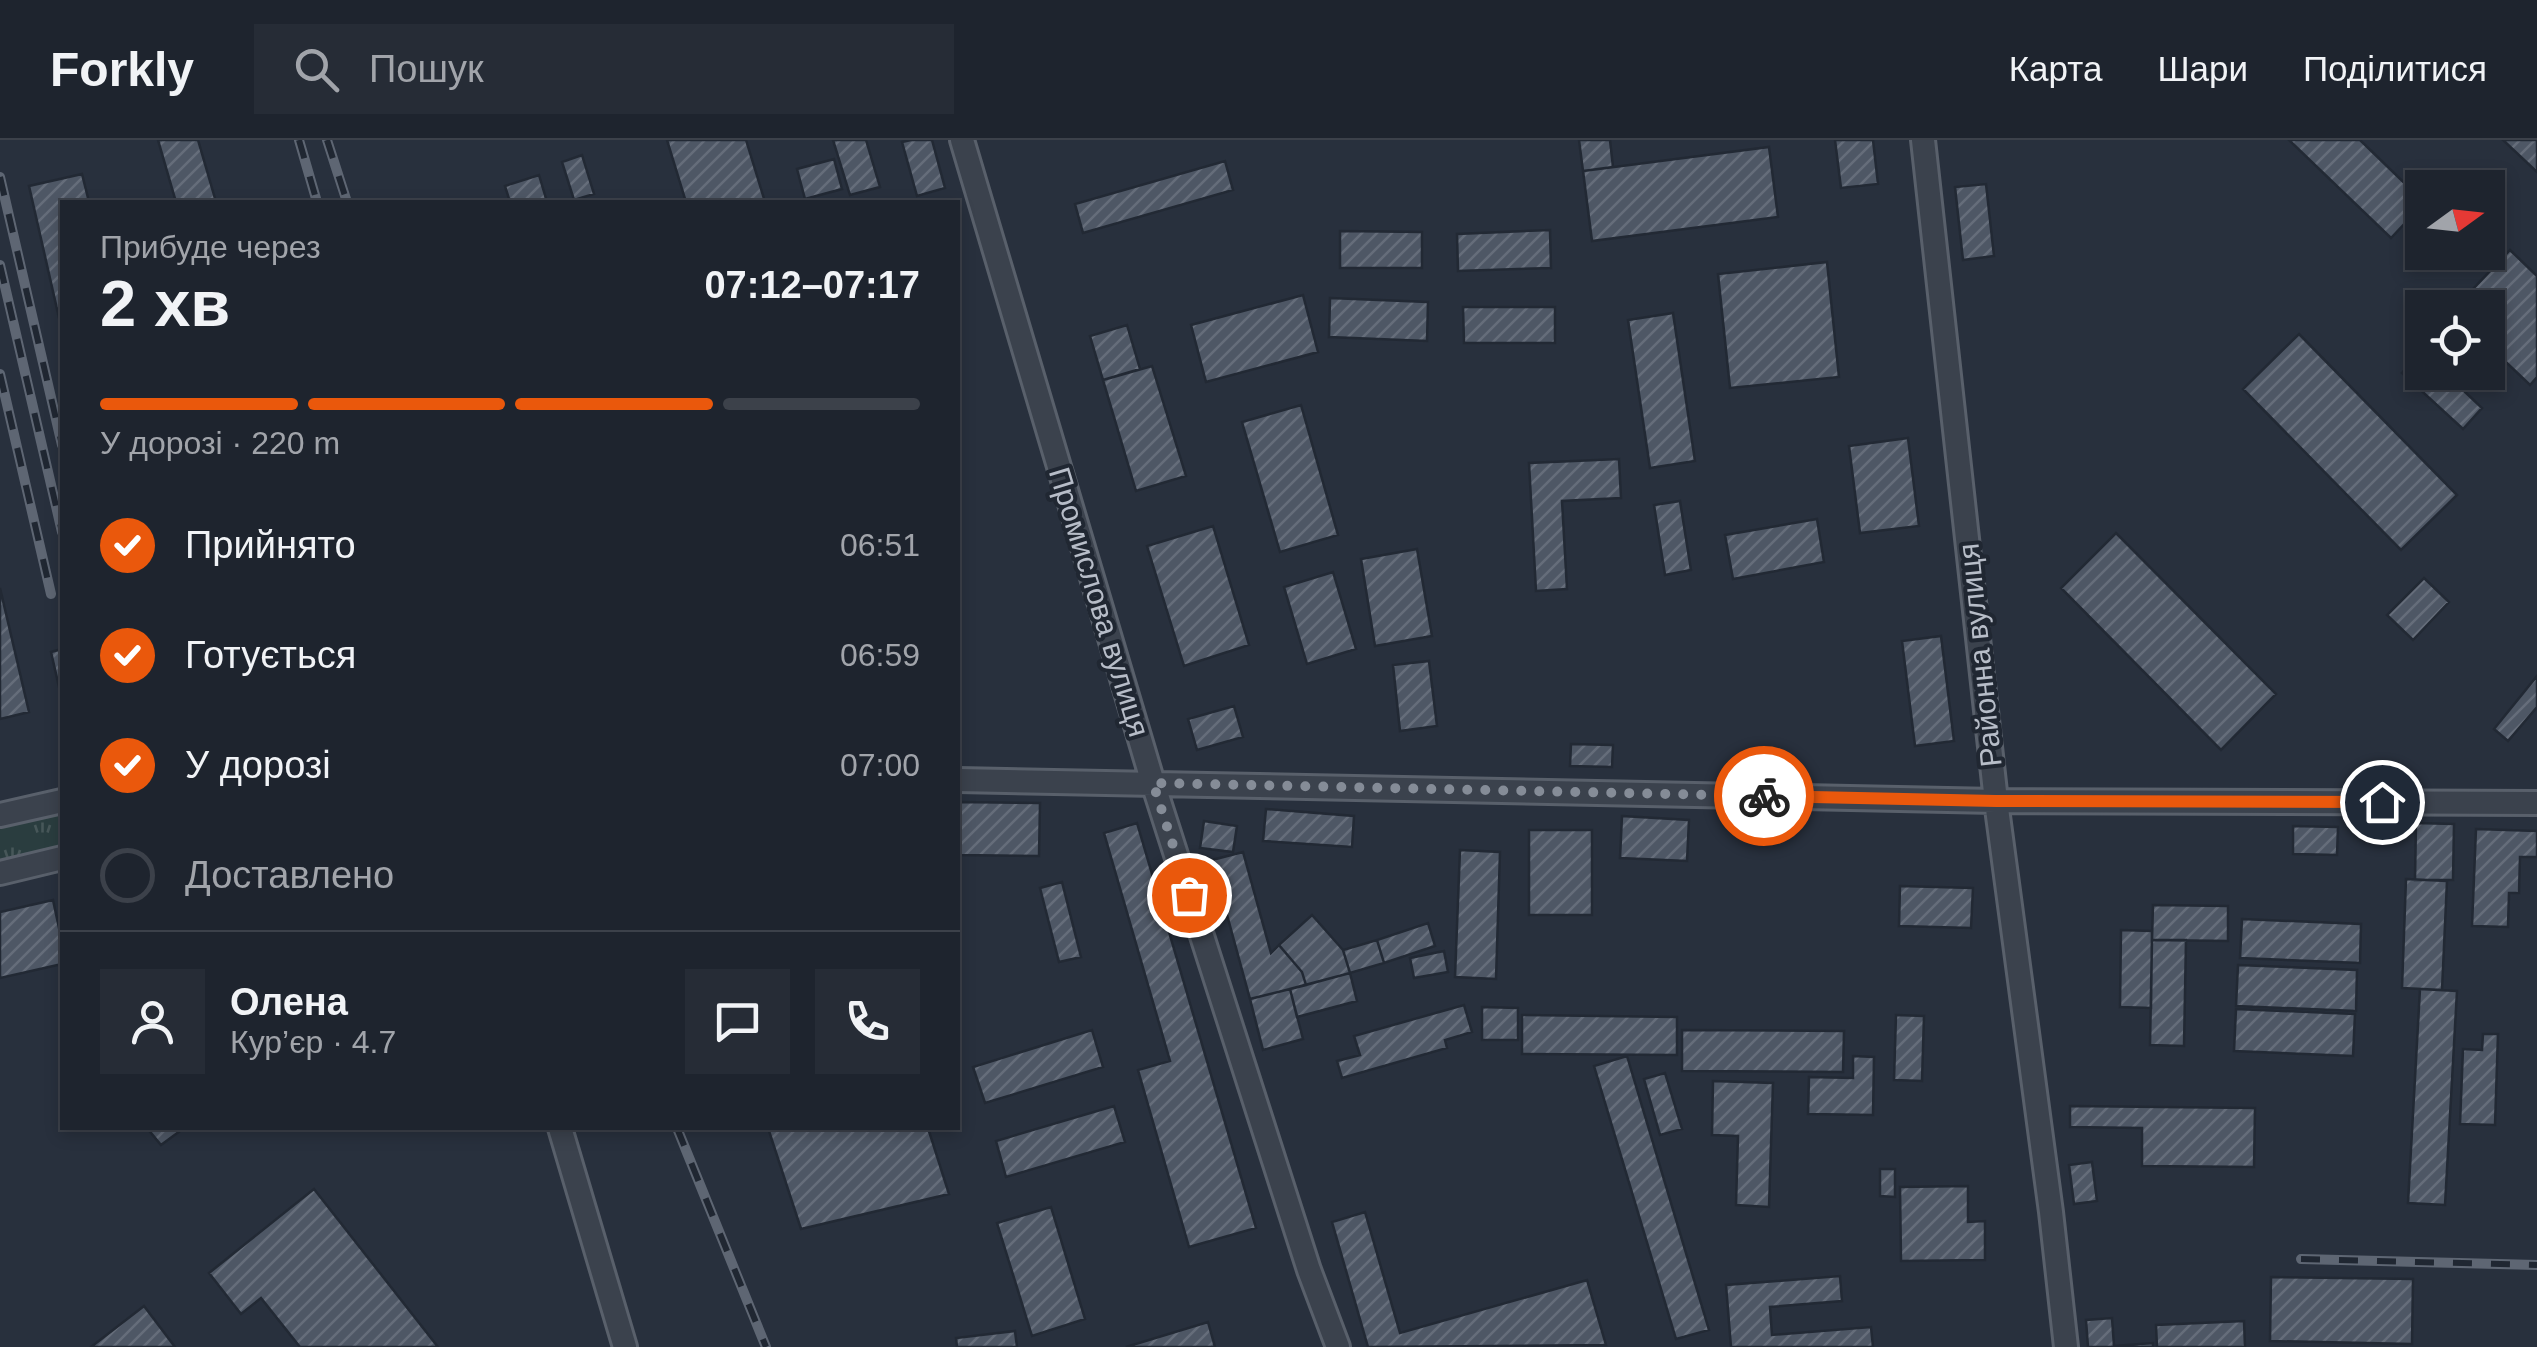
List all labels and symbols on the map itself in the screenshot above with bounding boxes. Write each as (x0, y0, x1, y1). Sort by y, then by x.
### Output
north arrow (2405, 170, 2505, 270)
street label: Промислова вулиця (1043, 463, 1156, 740)
street label: Районна вулиця (1951, 542, 2008, 768)
courier (1714, 746, 1814, 846)
pin (2340, 760, 2425, 845)
pin (1147, 853, 1232, 938)

